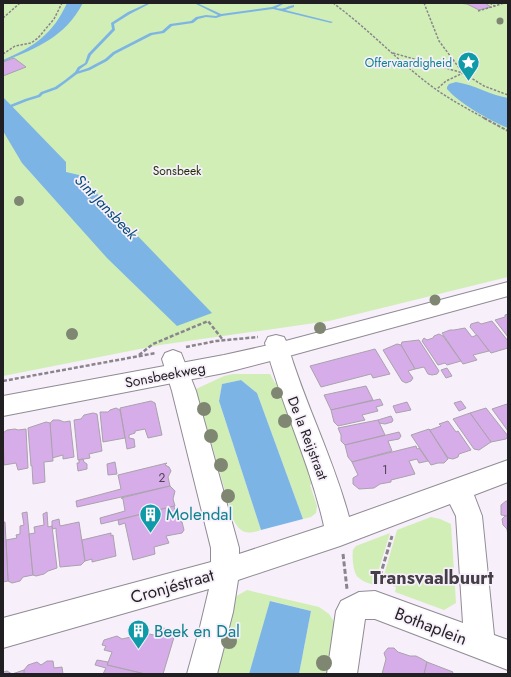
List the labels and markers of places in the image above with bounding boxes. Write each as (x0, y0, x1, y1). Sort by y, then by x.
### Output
place icon: Offervaardigheid (455, 50, 481, 83)
place label: Offervaardigheid (365, 54, 452, 72)
building icon: Molendal (138, 501, 164, 534)
place label: Molendal (166, 502, 232, 526)
building icon: Beek en Dal (126, 618, 152, 651)
place label: Beek en Dal (154, 619, 240, 643)

